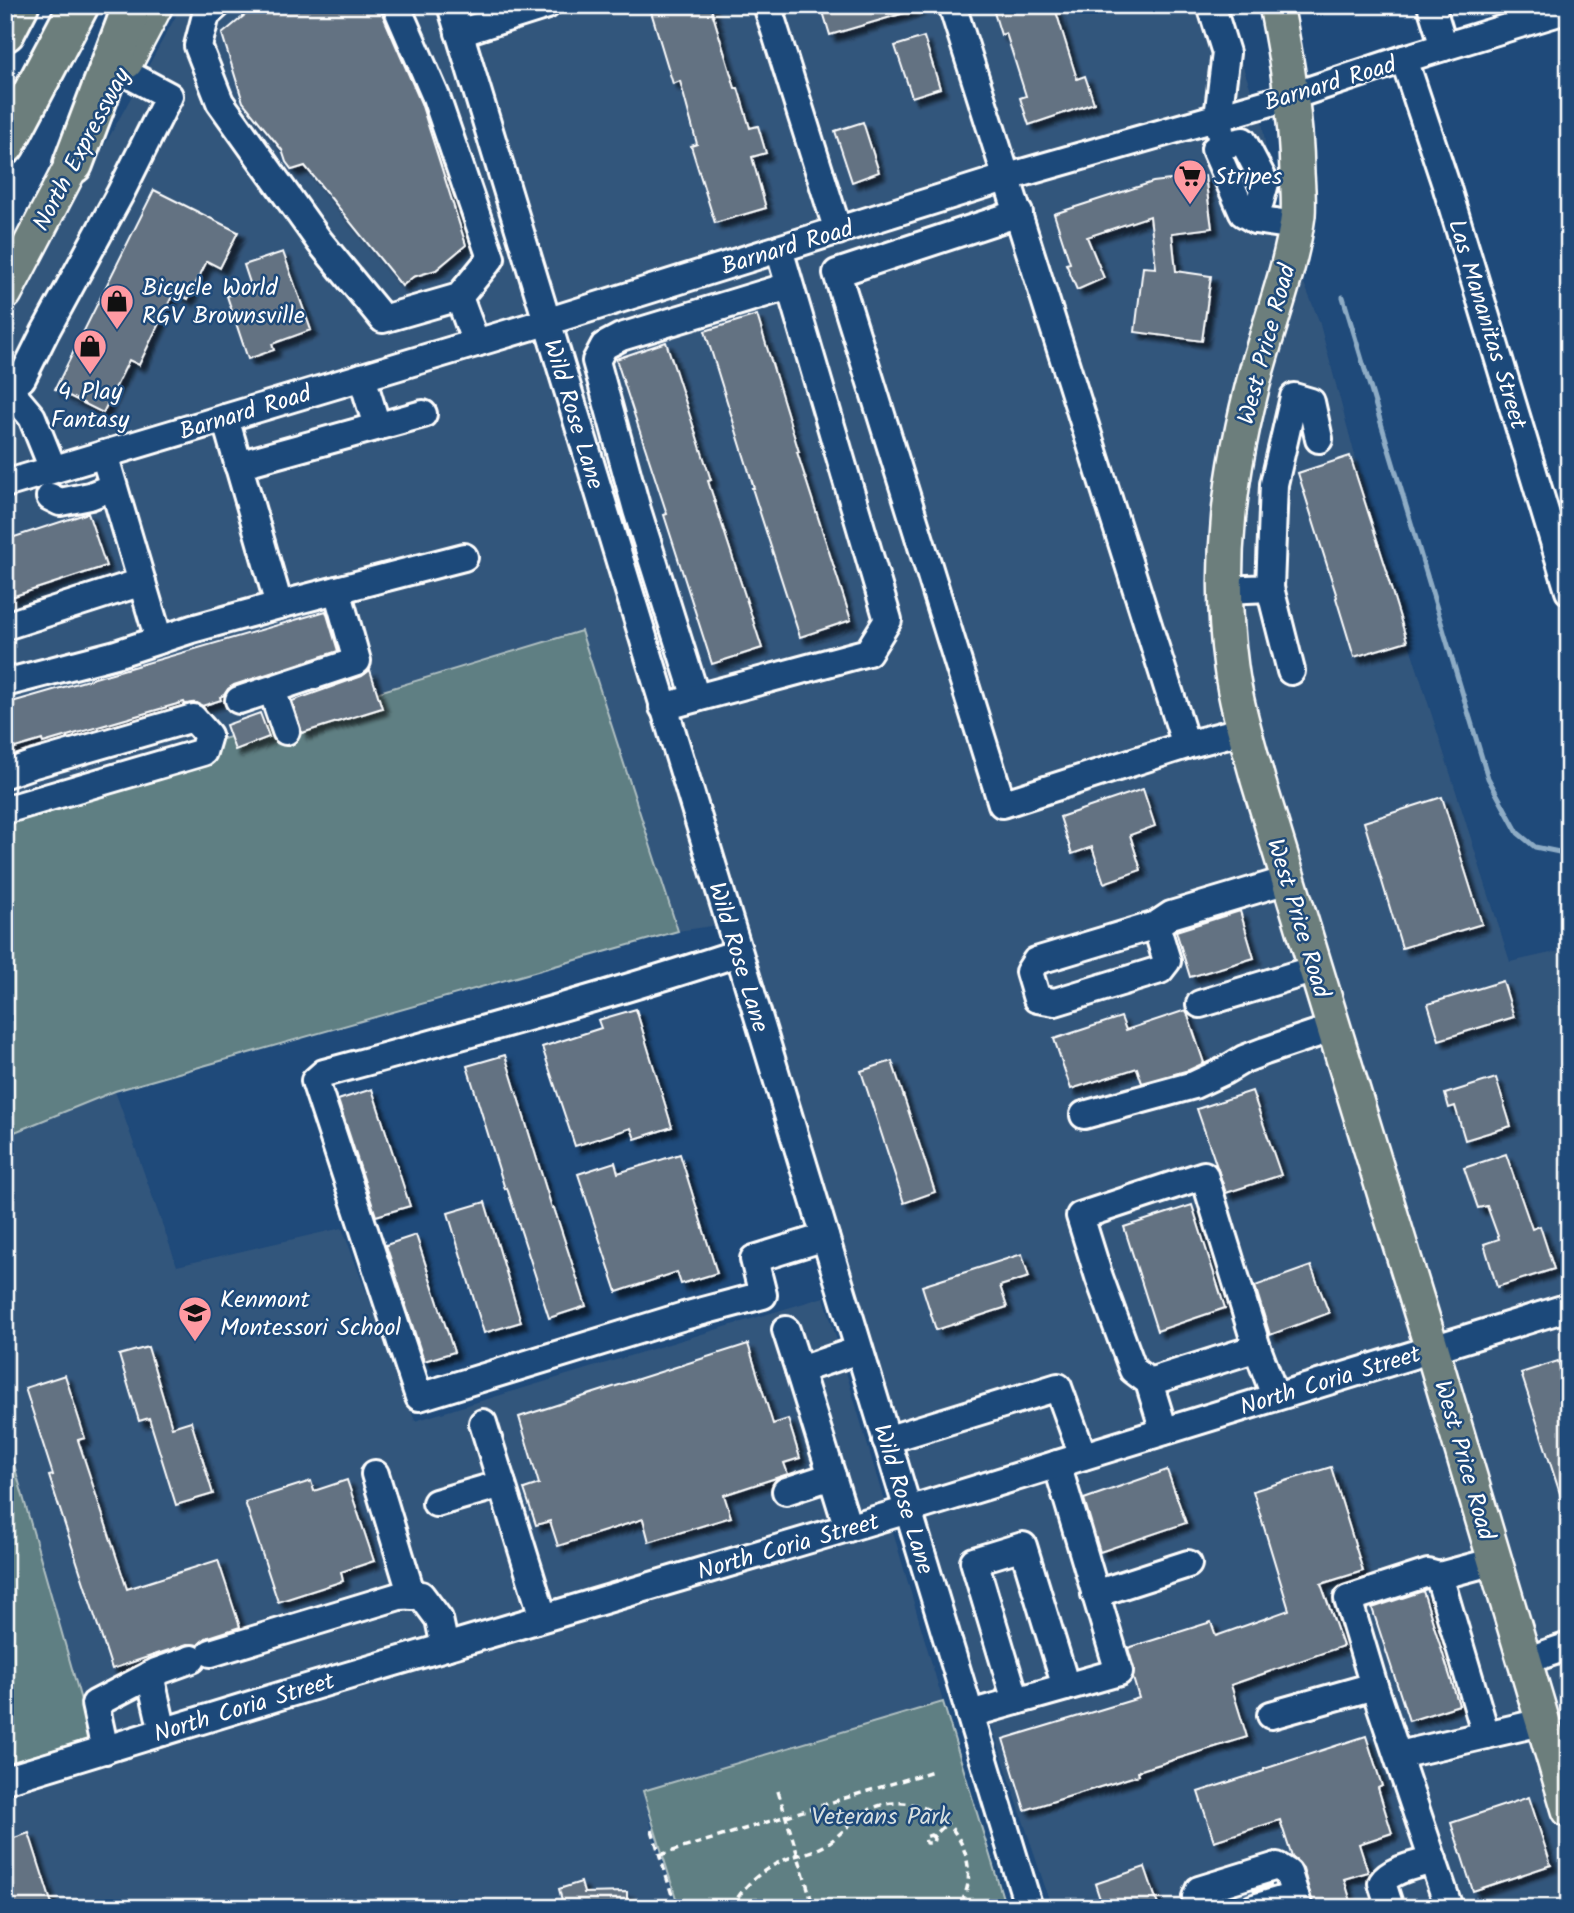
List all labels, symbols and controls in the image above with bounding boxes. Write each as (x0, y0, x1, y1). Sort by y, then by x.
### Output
street label: Barnard Road (1260, 46, 1402, 123)
street label: North Expressway (23, 60, 142, 239)
supermarket icon: Stripes (1171, 157, 1209, 206)
place label: Stripes (1214, 158, 1282, 197)
street label: Barnard Road (717, 210, 859, 287)
street label: Las Mananitas Street (1436, 214, 1537, 435)
street label: West Price Road (1227, 259, 1308, 429)
place label: Bicycle World RGV Brownsville (142, 269, 305, 336)
shop icon: Bicycle World RGV Brownsville (98, 282, 136, 331)
shop icon: 4 Play Fantasy (71, 327, 109, 376)
street label: Wild Rose Lane (531, 334, 614, 495)
place label: 4 Play Fantasy (51, 373, 130, 440)
street label: Barnard Road (175, 375, 317, 452)
street label: West Price Road (1255, 834, 1341, 1004)
street label: Wild Rose Lane (696, 877, 779, 1038)
place label: Kenmont Montessori School (220, 1281, 401, 1348)
school or university icon: Kenmont Montessori School (176, 1294, 214, 1343)
street label: North Coria Street (1235, 1335, 1426, 1427)
street label: West Price Road (1422, 1376, 1505, 1546)
street label: Wild Rose Lane (861, 1419, 944, 1580)
street label: North Coria Street (693, 1503, 885, 1592)
street label: North Coria Street (149, 1662, 340, 1754)
park label: Veterans Park (812, 1798, 951, 1837)

